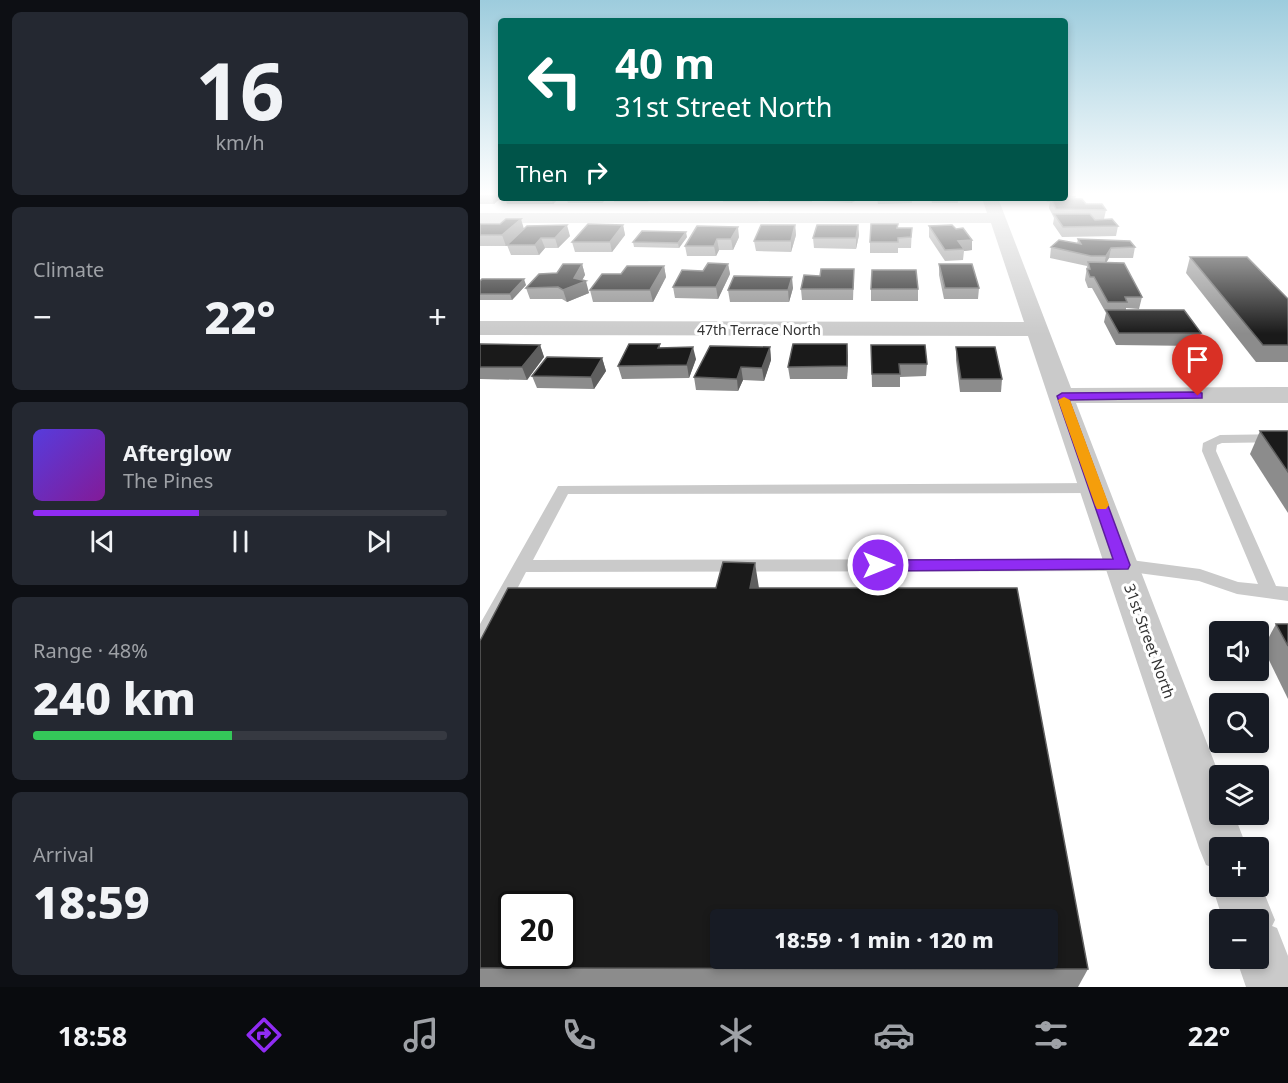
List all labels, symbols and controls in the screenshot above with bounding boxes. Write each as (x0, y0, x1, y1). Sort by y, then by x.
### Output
text: 40 m (615, 34, 715, 91)
text: 16 (195, 37, 285, 143)
icon: left (516, 42, 594, 120)
text: 31st Street North (615, 88, 832, 125)
text: km/h (215, 129, 265, 156)
icon: right (580, 156, 613, 189)
text: Then (516, 158, 568, 188)
text: Climate (33, 256, 104, 283)
text: 22° (204, 286, 276, 347)
text: − (33, 294, 52, 339)
text: + (428, 294, 447, 339)
street label: 47th Terrace North (697, 320, 821, 339)
pin (1172, 334, 1223, 396)
icon: arrive (1181, 343, 1214, 376)
text: Afterglow (123, 437, 232, 467)
text: The Pines (123, 467, 213, 494)
icon: previous (86, 525, 119, 558)
icon: pause (224, 525, 257, 558)
icon: next (362, 525, 395, 558)
position arrow (846, 533, 910, 597)
street label: 31st Street North (1120, 581, 1180, 701)
map controls (1209, 621, 1269, 969)
button: sound (1209, 621, 1269, 681)
text: Range · 48% (33, 637, 148, 664)
text: 240 km (33, 667, 196, 728)
button: search (1209, 693, 1269, 753)
button: layers (1209, 765, 1269, 825)
button: + (1209, 837, 1269, 897)
text: Arrival (33, 841, 94, 868)
text: 18:59 (33, 871, 150, 932)
speed limit sign: 20 (498, 891, 576, 969)
button: − (1209, 909, 1269, 969)
text: 18:59 · 1 min · 120 m (774, 924, 994, 954)
icon: directions (243, 1014, 285, 1056)
icon: music (400, 1014, 442, 1056)
icon: phone (558, 1014, 600, 1056)
icon: climate (715, 1014, 757, 1056)
icon: car (873, 1014, 915, 1056)
icon: filters (1030, 1014, 1072, 1056)
text: 18:58 (58, 1017, 127, 1054)
text: 22° (1188, 1017, 1230, 1054)

